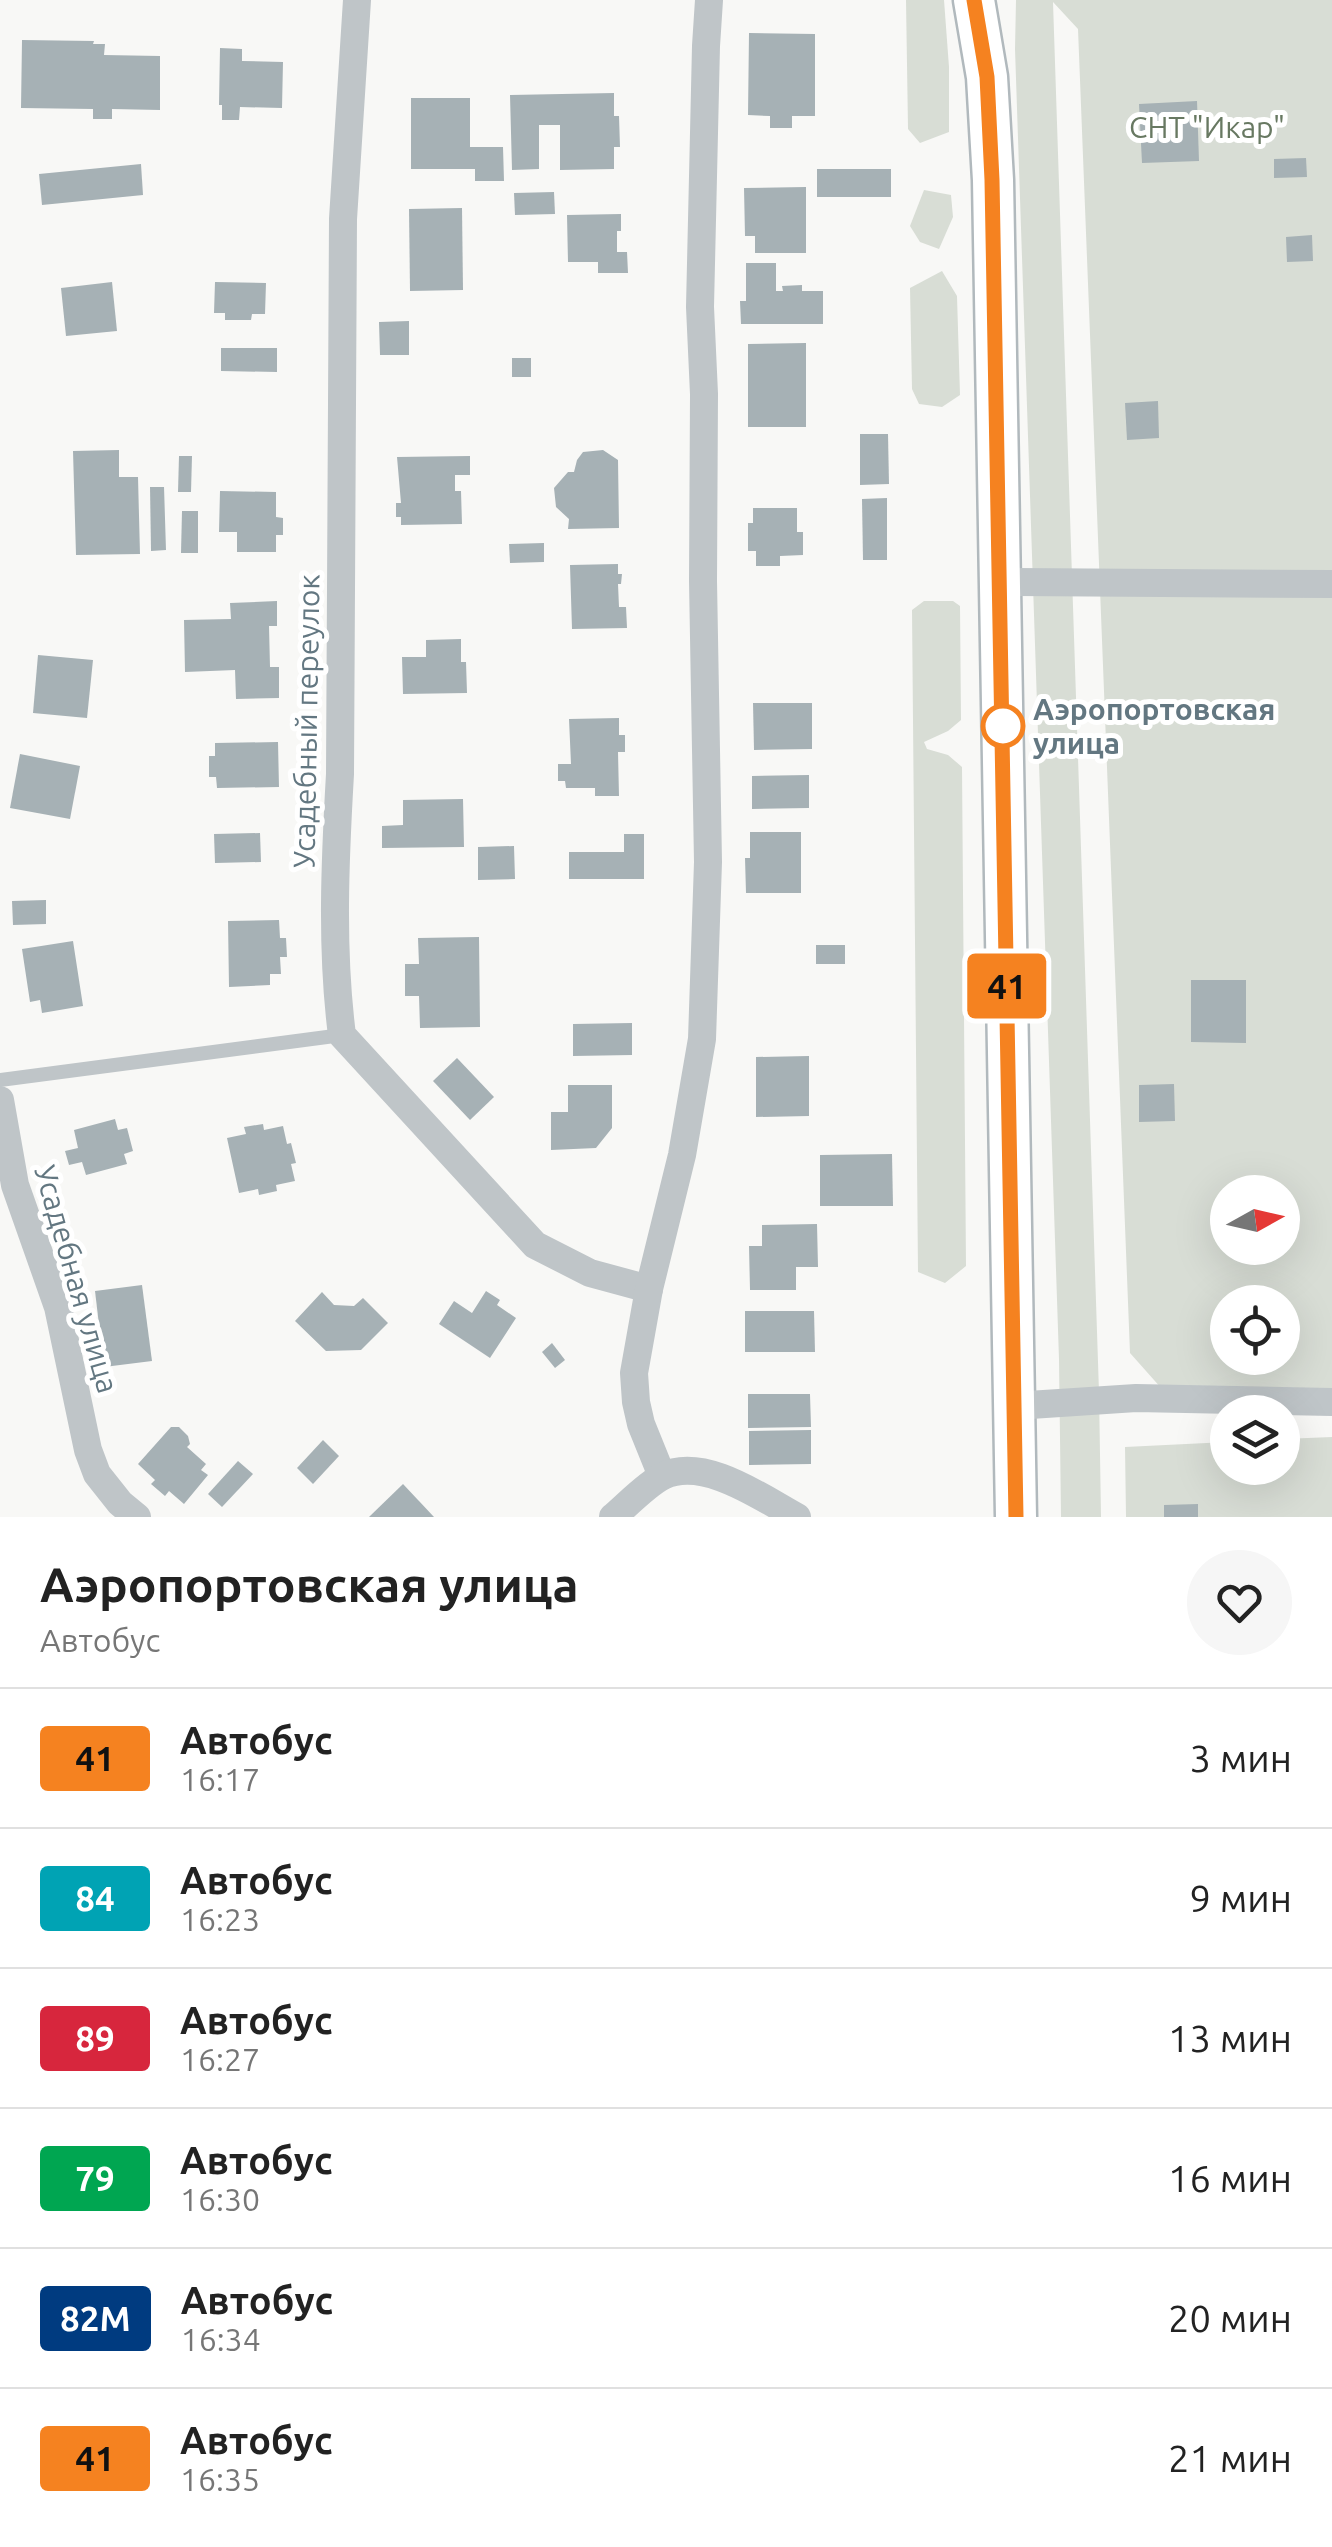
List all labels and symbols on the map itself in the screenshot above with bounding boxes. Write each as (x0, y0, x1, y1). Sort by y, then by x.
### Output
park label: СНТ "Икар" (1129, 110, 1285, 144)
street label: Усадебный переулок (286, 574, 326, 868)
place label: Аэропортовская улица (1033, 692, 1275, 760)
marker: Аэропортовская улица (982, 705, 1024, 747)
line badge: 41 (962, 954, 1052, 1018)
street label: Усадебная улица (28, 1161, 126, 1397)
north arrow (1210, 1175, 1300, 1265)

